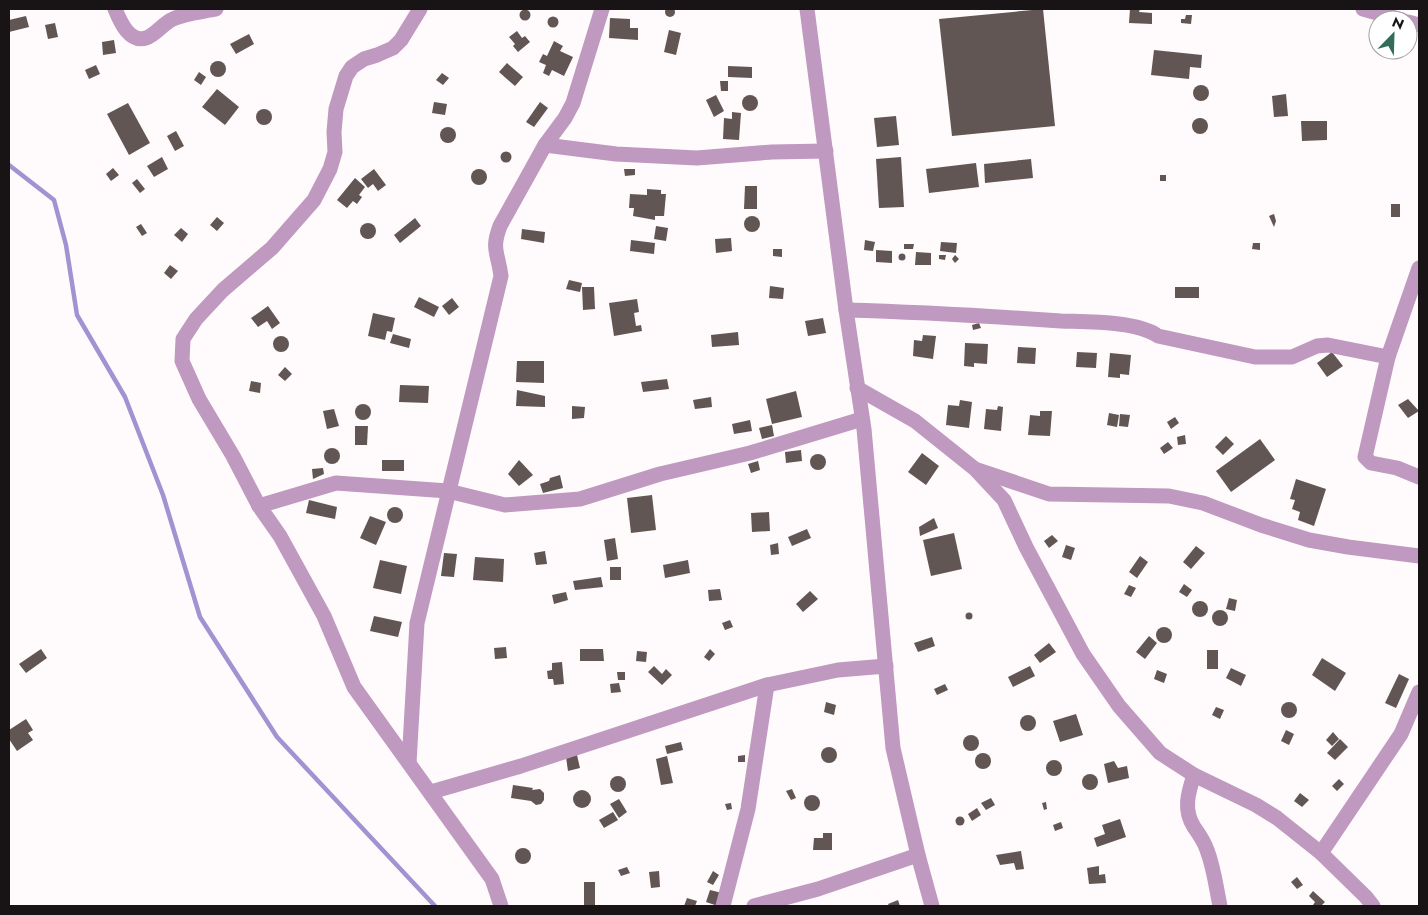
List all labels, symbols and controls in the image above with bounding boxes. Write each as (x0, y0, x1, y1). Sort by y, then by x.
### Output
north arrow (1368, 10, 1418, 60)
text: N (1389, 12, 1407, 34)

